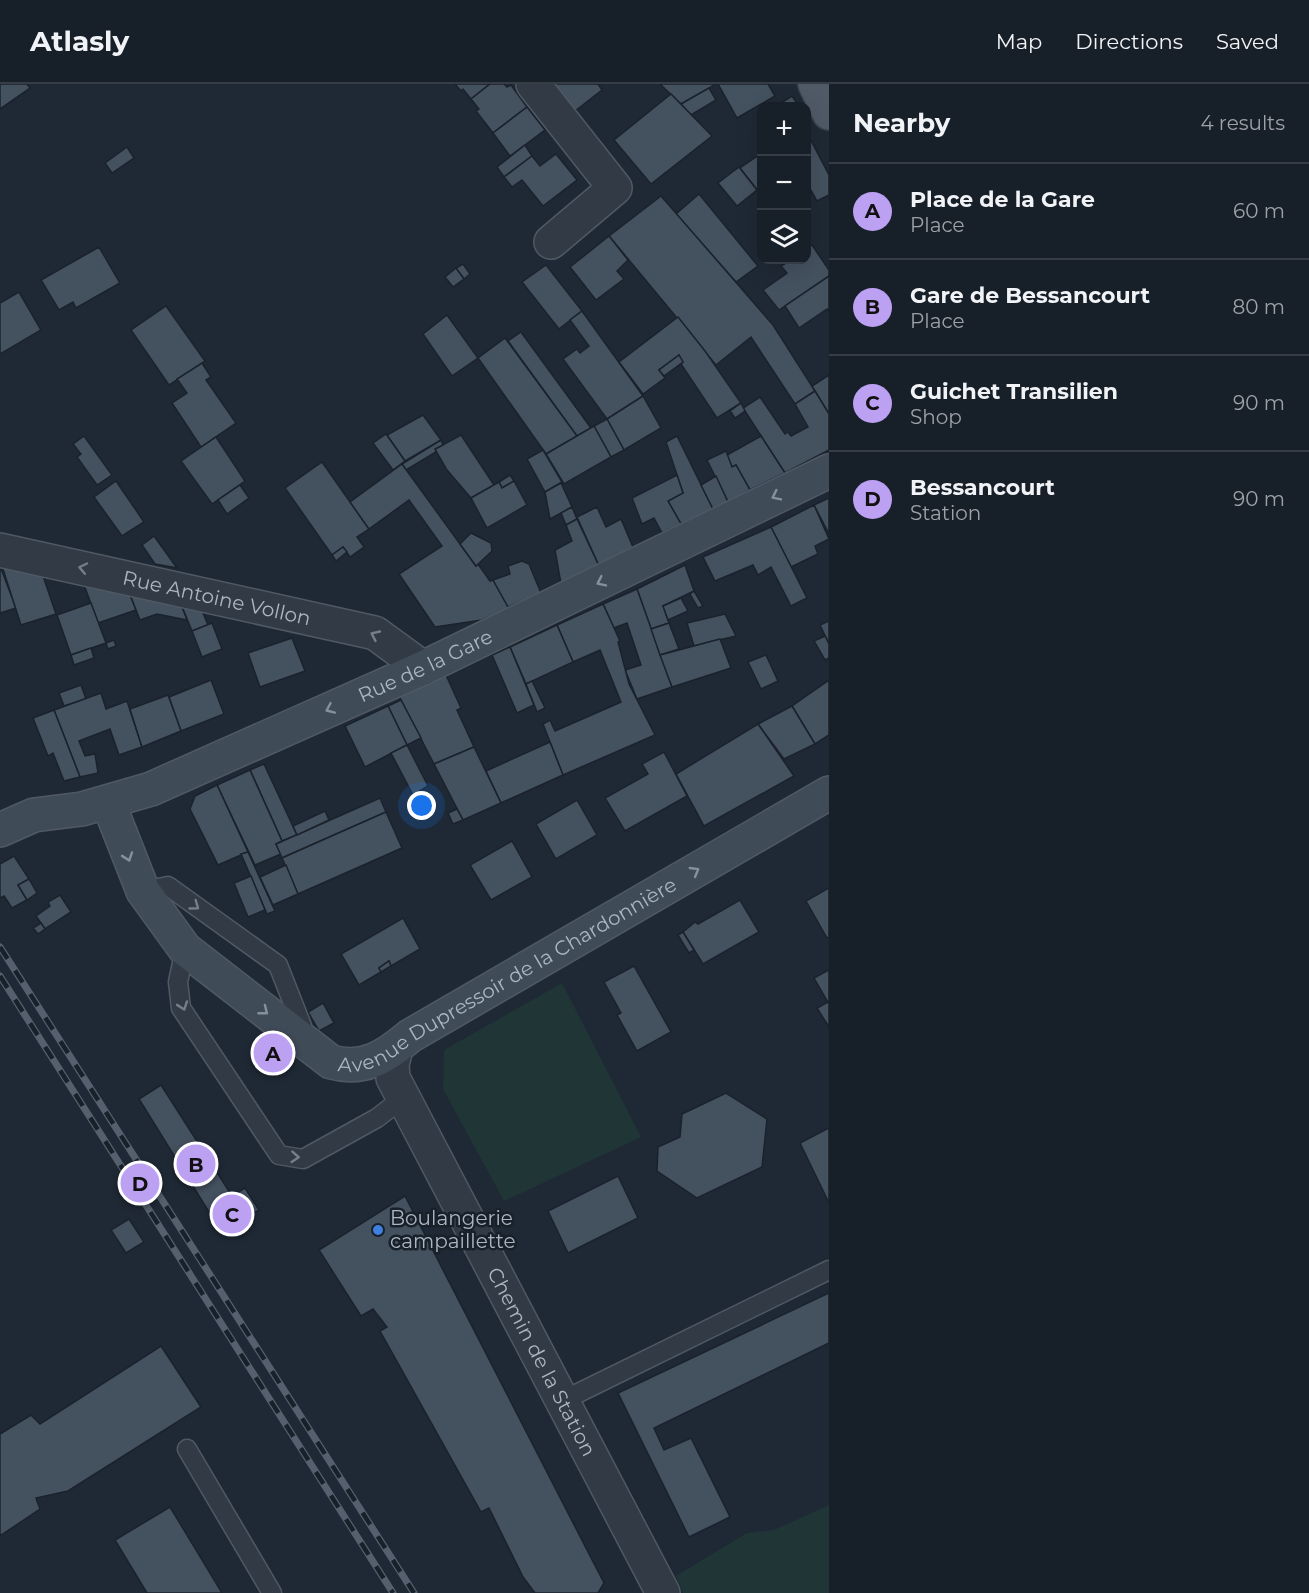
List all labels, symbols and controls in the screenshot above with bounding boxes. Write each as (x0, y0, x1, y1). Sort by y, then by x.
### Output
text: Atlasly (30, 24, 129, 58)
text: Map (996, 29, 1042, 54)
text: Directions (1075, 29, 1183, 54)
text: Saved (1216, 29, 1279, 54)
map controls (757, 102, 811, 264)
button: + (757, 102, 811, 156)
text: Nearby (853, 107, 950, 139)
text: 4 results (1200, 111, 1285, 135)
button: − (757, 156, 811, 210)
text: Place de la Gare (910, 186, 1095, 213)
text: A (865, 199, 880, 223)
text: 60 m (1233, 199, 1285, 223)
button: layers (757, 210, 811, 264)
text: Place (910, 213, 965, 237)
text: Gare de Bessancourt (910, 282, 1150, 309)
text: B (865, 295, 880, 319)
text: 80 m (1233, 295, 1285, 319)
text: Place (910, 309, 965, 333)
text: Guichet Transilien (910, 378, 1118, 405)
text: C (865, 391, 880, 415)
text: 90 m (1233, 391, 1285, 415)
text: Shop (910, 405, 962, 429)
text: Bessancourt (910, 474, 1055, 501)
text: D (864, 487, 881, 511)
text: 90 m (1233, 487, 1285, 511)
one-way arrow (772, 489, 783, 501)
text: Station (910, 501, 981, 525)
one-way arrow (78, 562, 88, 575)
street label: Rue Antoine Vollon (120, 566, 313, 630)
one-way arrow (597, 574, 608, 586)
street label: Rue de la Gare (354, 624, 496, 707)
one-way arrow (370, 630, 381, 642)
one-way arrow (325, 702, 336, 714)
your location (407, 791, 436, 820)
one-way arrow (121, 851, 134, 862)
one-way arrow (689, 867, 699, 878)
street label: Avenue Dupressoir de la Chardonnière (337, 872, 681, 1077)
one-way arrow (189, 898, 200, 909)
one-way arrow (176, 1000, 188, 1011)
one-way arrow (258, 1003, 269, 1014)
pin: A (254, 1030, 292, 1076)
pin: B (176, 1142, 216, 1186)
one-way arrow (291, 1150, 300, 1163)
pin: D (120, 1160, 160, 1206)
pin: C (212, 1192, 252, 1236)
place label: Boulangerie campaillette (390, 1206, 515, 1253)
marker: Boulangerie campaillette (371, 1223, 385, 1237)
street label: Chemin de la Station (482, 1263, 601, 1460)

